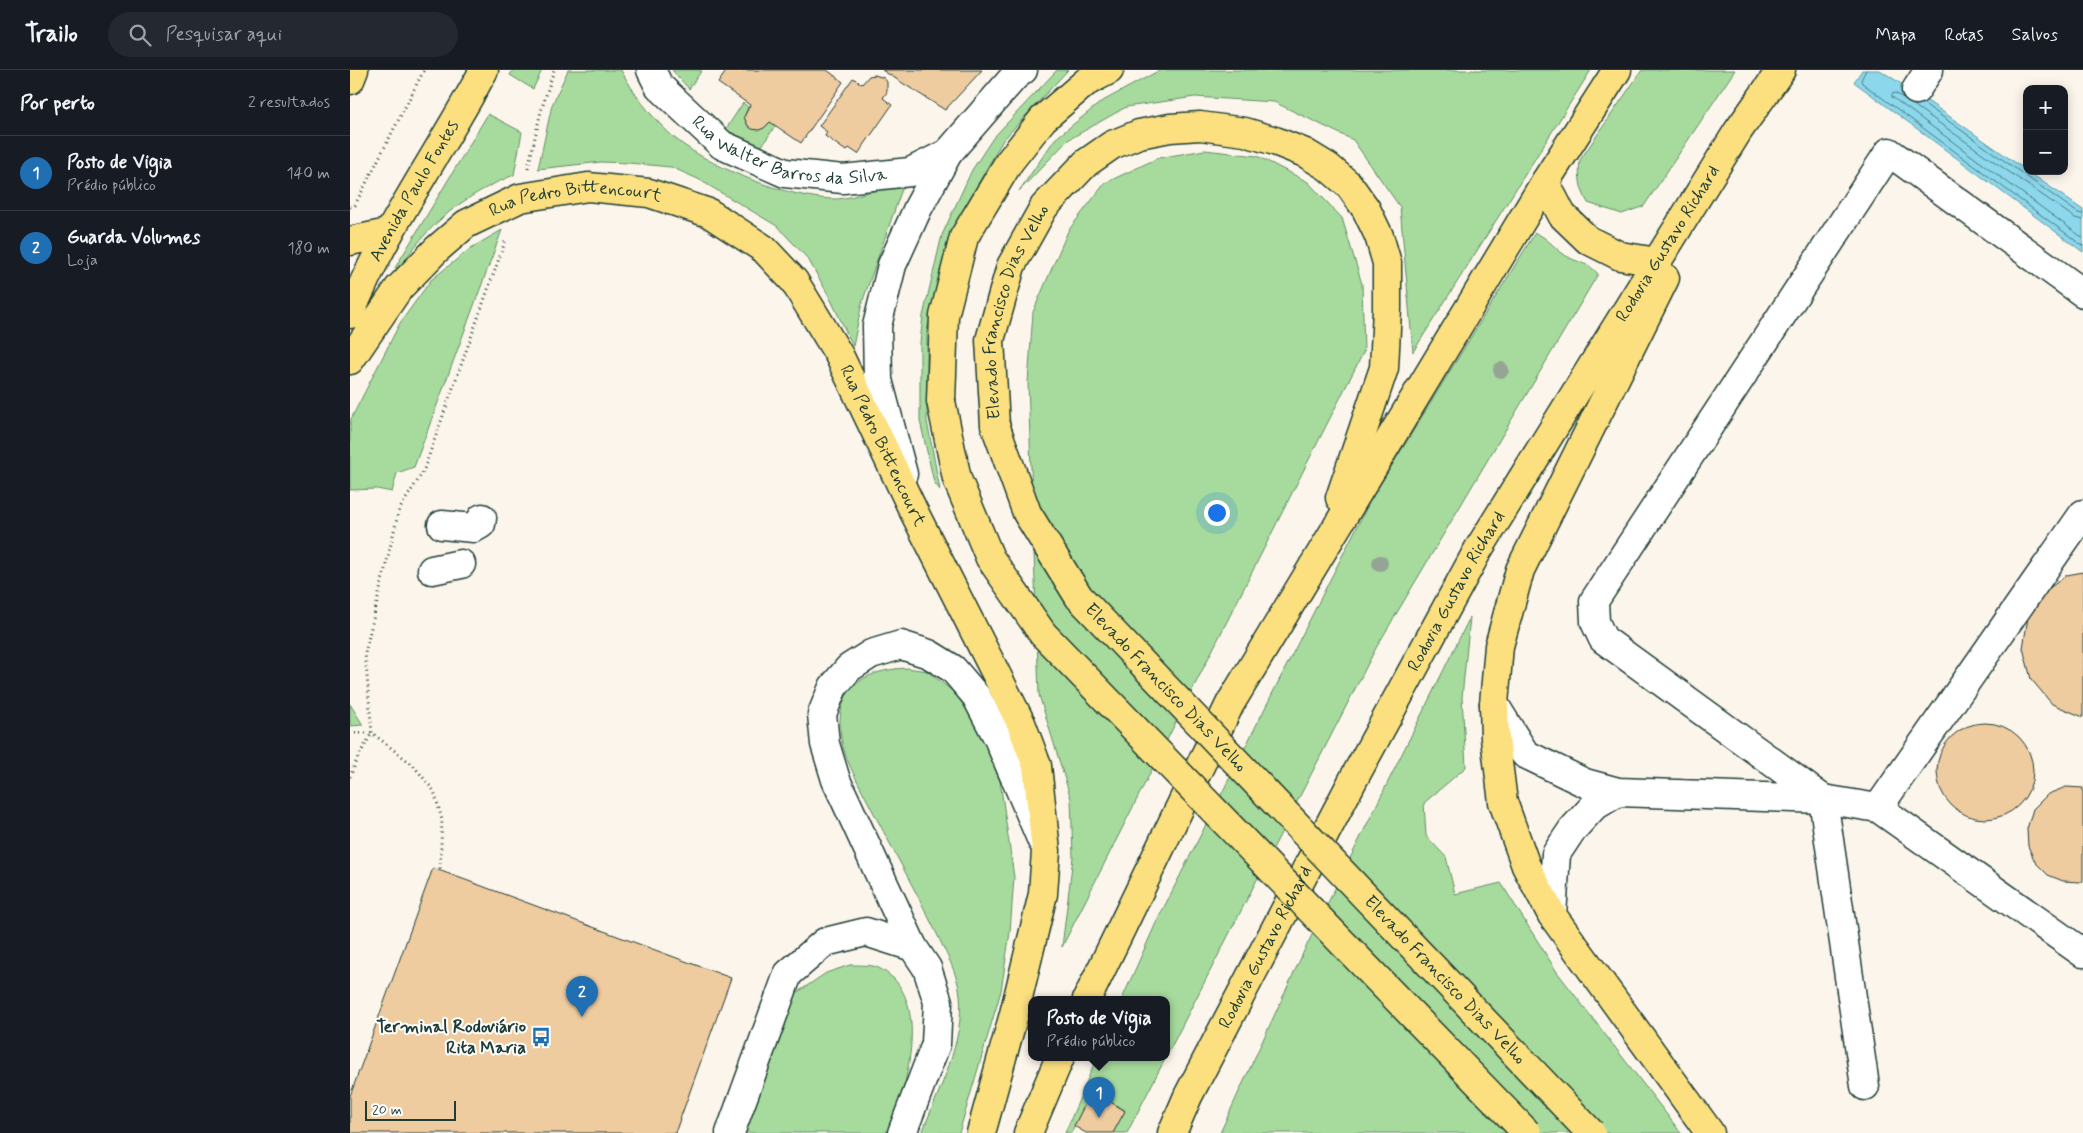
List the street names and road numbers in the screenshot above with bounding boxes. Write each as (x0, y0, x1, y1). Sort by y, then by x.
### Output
street label: Rua Walter Barros da Silva (686, 110, 888, 191)
street label: Avenida Paulo Fontes (364, 116, 465, 266)
street label: Rodovia Gustavo Richard (1610, 161, 1726, 327)
street label: Rua Pedro Bittencourt (485, 174, 666, 223)
street label: Elevado Francisco Dias Velho (978, 200, 1055, 420)
street label: Rua Pedro Bittencourt (834, 361, 932, 531)
street label: Rodovia Gustavo Richard (1402, 507, 1511, 676)
street label: Elevado Francisco Dias Velho (1079, 598, 1252, 778)
street label: Rodovia Gustavo Richard (1213, 862, 1318, 1033)
street label: Elevado Francisco Dias Velho (1358, 890, 1531, 1070)

